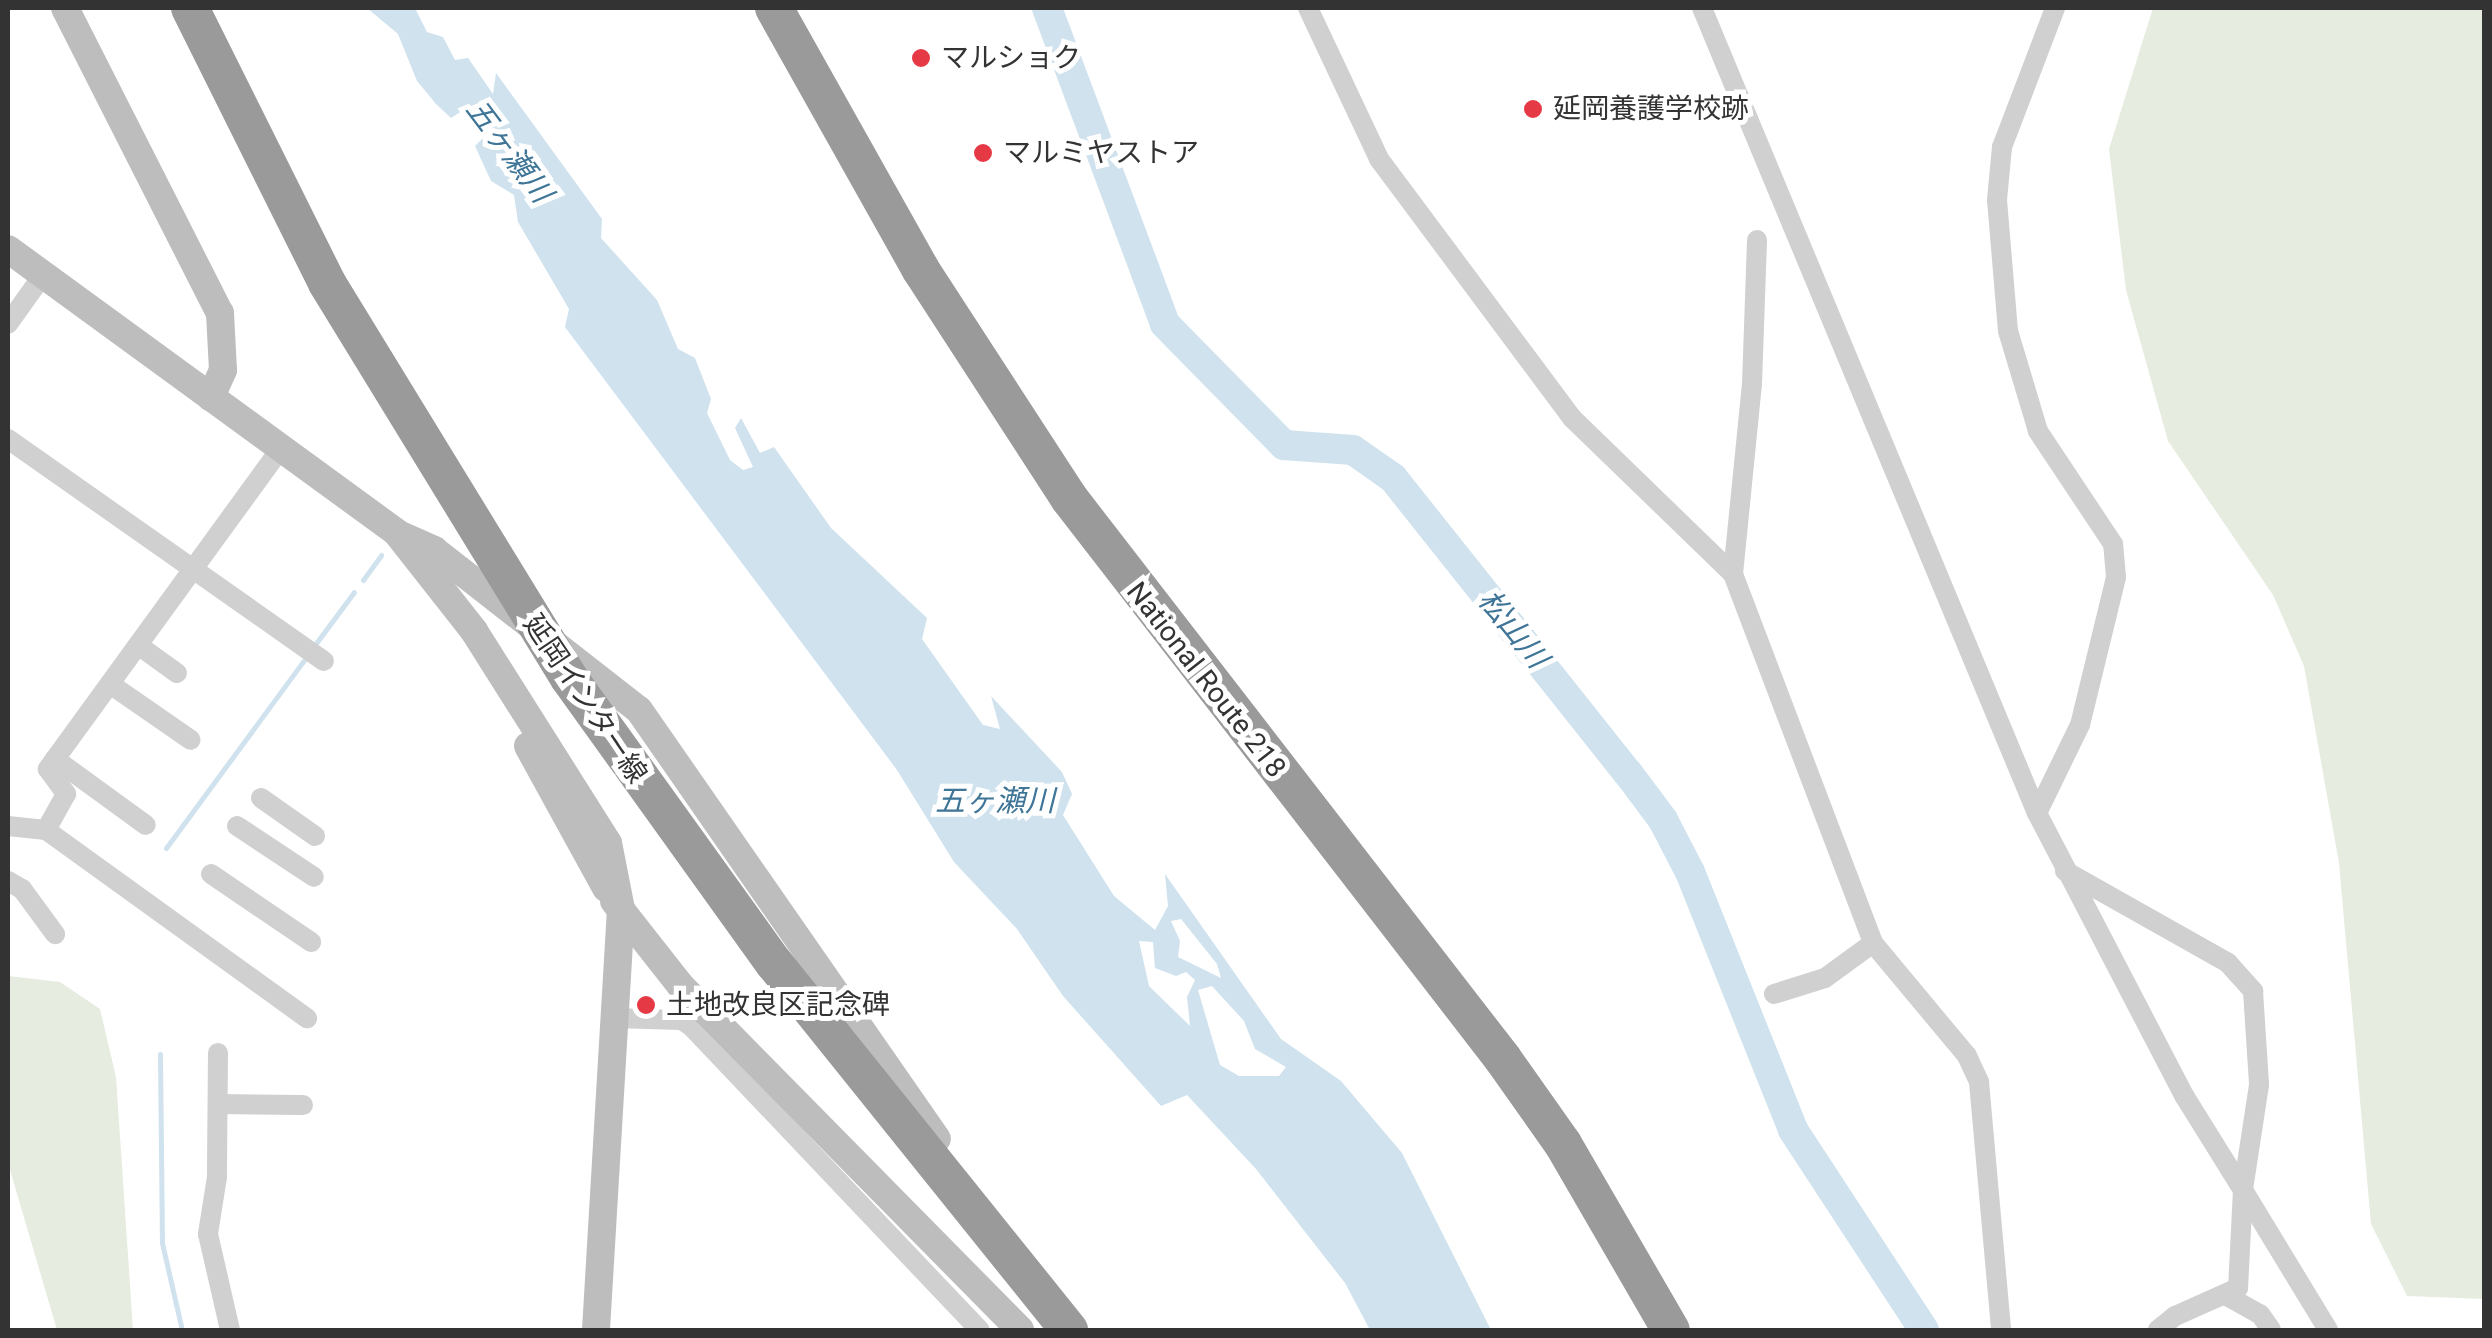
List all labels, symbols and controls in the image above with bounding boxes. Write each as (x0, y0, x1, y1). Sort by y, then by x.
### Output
place label: マルショク (941, 41, 1081, 75)
marker: マルショク (910, 47, 932, 69)
water label: 五ヶ瀬川 (459, 92, 559, 210)
place label: 延岡養護学校跡 (1553, 92, 1749, 126)
marker: 延岡養護学校跡 (1522, 98, 1544, 120)
place label: マルミヤストア (1003, 136, 1199, 170)
marker: マルミヤストア (972, 142, 994, 164)
street label: National Route 218 (1119, 576, 1293, 784)
water label: 松山川 (1471, 583, 1555, 675)
street label: 延岡インター線 (516, 608, 654, 790)
water label: 五ヶ瀬川 (935, 783, 1055, 819)
place label: 土地改良区記念碑 (666, 988, 890, 1022)
marker: 土地改良区記念碑 (635, 994, 657, 1016)

